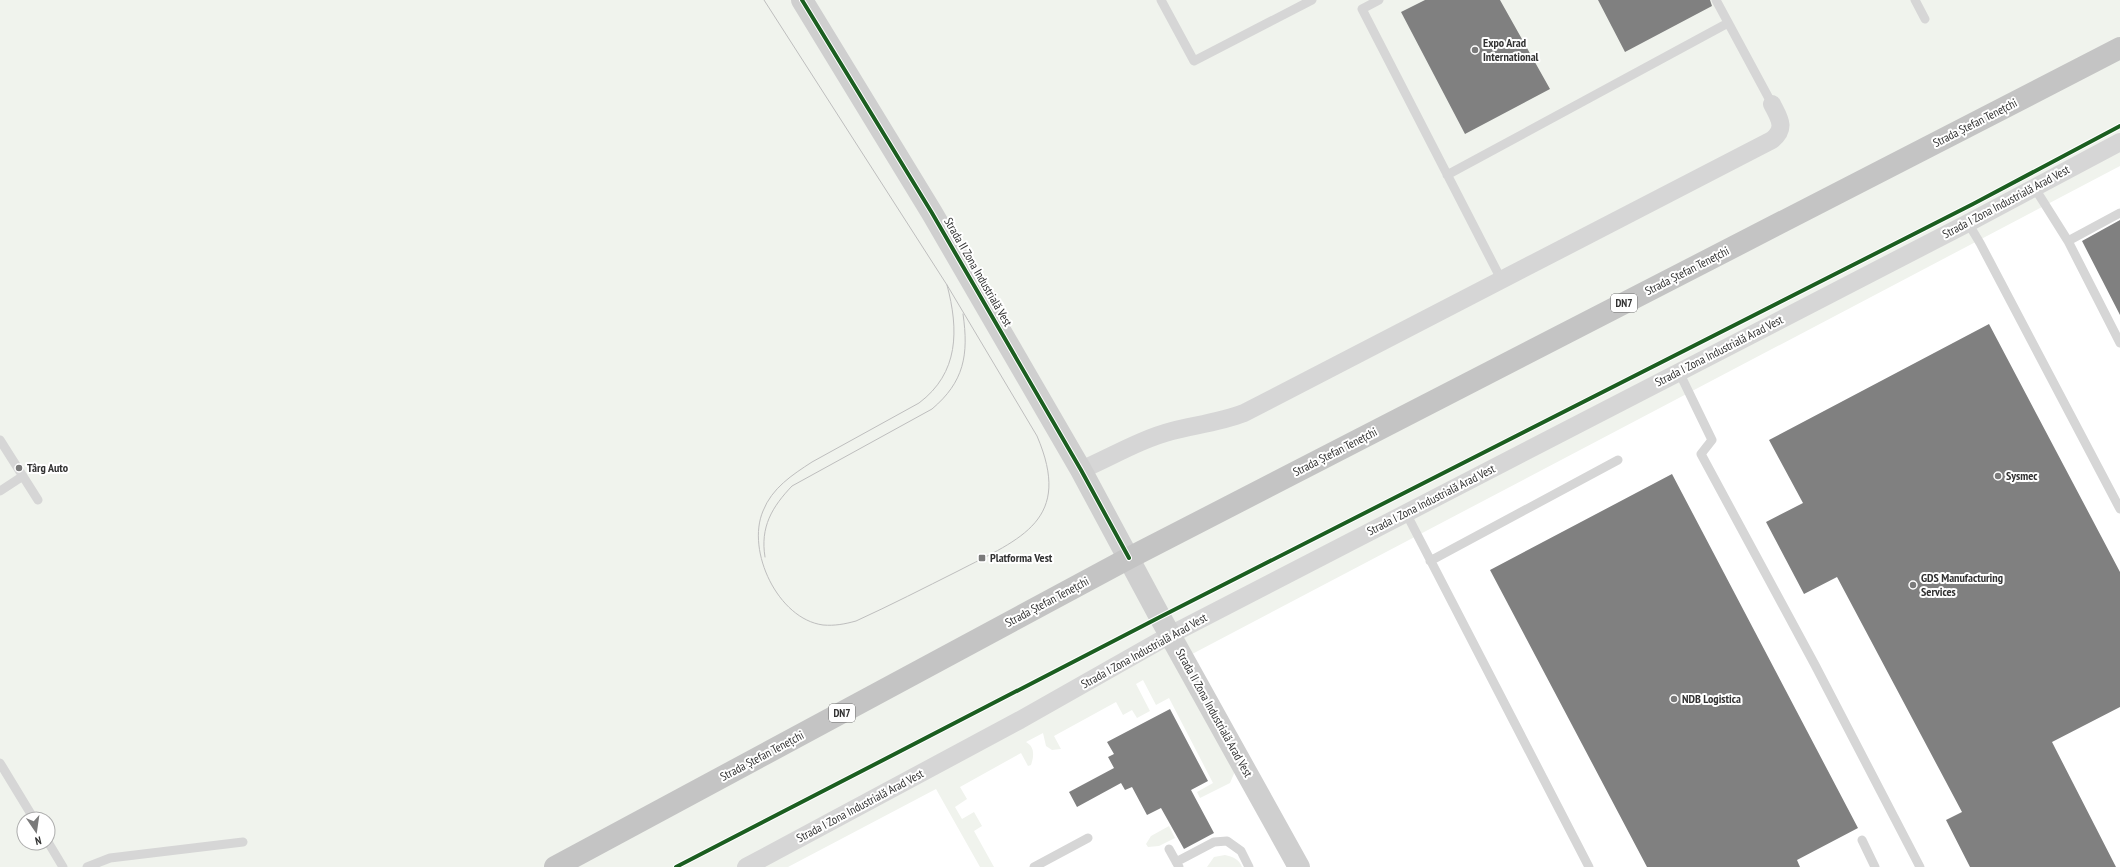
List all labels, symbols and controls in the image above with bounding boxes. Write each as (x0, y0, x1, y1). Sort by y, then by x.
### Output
place label: Expo Arad International (1483, 35, 1539, 64)
marker: Expo Arad International (1470, 45, 1480, 55)
street label: Strada Ștefan Tenețchi (1930, 95, 2019, 150)
street label: Strada I Zona Industrială Arad Vest (1940, 161, 2072, 241)
street label: Strada II Zona Industrială Vest (941, 215, 1016, 329)
street label: Strada Ștefan Tenețchi (1642, 243, 1731, 298)
road number: DN7 (1611, 294, 1637, 312)
street label: Strada I Zona Industrială Arad Vest (1652, 311, 1786, 389)
street label: Strada Ștefan Tenețchi (1290, 424, 1379, 479)
place label: Târg Auto (27, 460, 69, 475)
street label: Strada I Zona Industrială Arad Vest (1364, 460, 1498, 538)
marker: Târg Auto (14, 463, 24, 473)
place label: Sysmec (2006, 468, 2038, 483)
marker: Sysmec (1993, 471, 2003, 481)
place label: Platforma Vest (990, 550, 1053, 565)
marker: Platforma Vest (977, 553, 987, 563)
place label: GDS Manufacturing Services (1921, 570, 2003, 599)
street label: Strada Ștefan Tenețchi (1002, 573, 1091, 630)
marker: GDS Manufacturing Services (1908, 580, 1918, 590)
street label: Strada I Zona Industrială Arad Vest (1078, 609, 1210, 691)
street label: Strada II Zona Industrială Arad Vest (1173, 646, 1256, 780)
place label: NDB Logistica (1682, 691, 1741, 706)
marker: NDB Logistica (1669, 694, 1679, 704)
road number: DN7 (829, 704, 855, 722)
street label: Strada Ștefan Tenețchi (717, 727, 806, 784)
street label: Strada I Zona Industrială Arad Vest (794, 765, 926, 845)
north arrow (16, 811, 56, 851)
text: N (34, 833, 43, 848)

